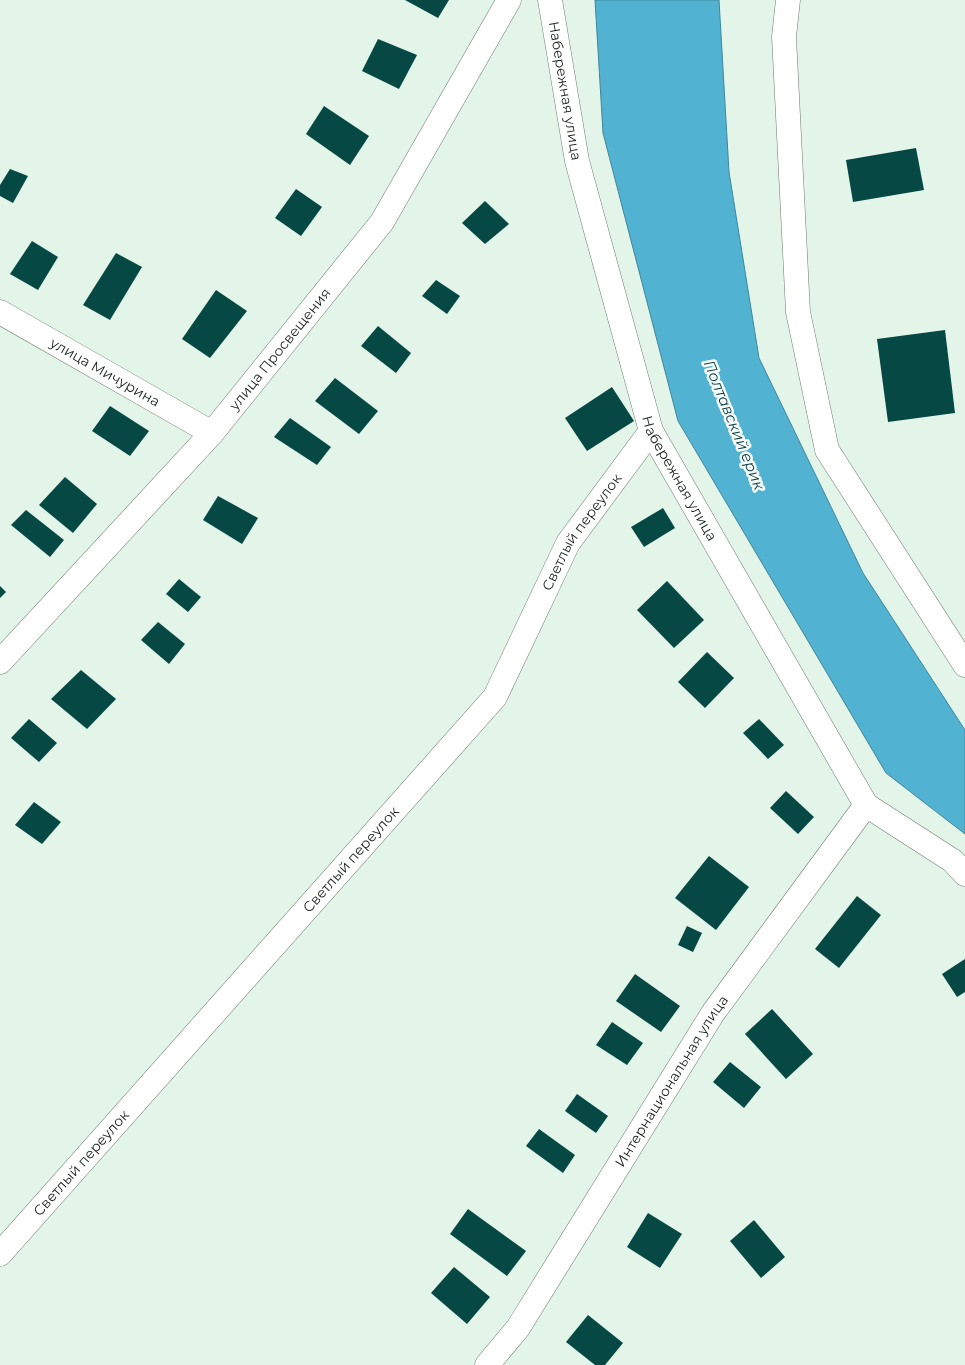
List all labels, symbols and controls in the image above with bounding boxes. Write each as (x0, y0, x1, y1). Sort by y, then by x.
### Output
street label: Набережная улица (545, 20, 586, 162)
street label: улица Просвещения (224, 284, 334, 414)
street label: улица Мичурина (46, 333, 163, 410)
water label: Полтавский ерик (700, 357, 770, 494)
street label: Набережная улица (638, 414, 721, 544)
street label: Светлый переулок (538, 470, 625, 593)
street label: Светлый переулок (299, 803, 403, 916)
street label: Интернациональная улица (611, 992, 732, 1170)
street label: Светлый переулок (29, 1106, 133, 1220)

